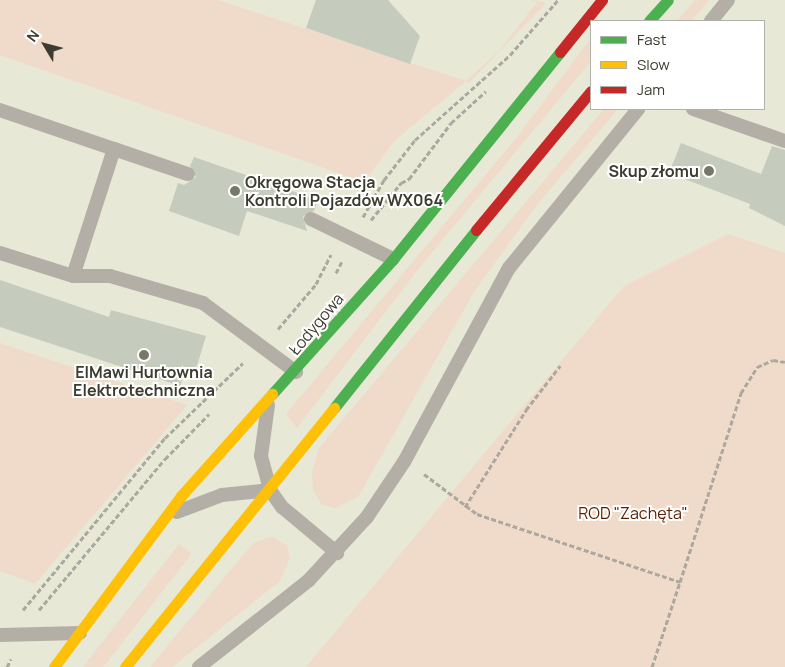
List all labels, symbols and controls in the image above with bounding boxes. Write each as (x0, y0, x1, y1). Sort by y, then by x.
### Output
north arrow (20, 20, 70, 70)
legend (590, 20, 765, 110)
text: N (22, 26, 43, 45)
text: Fast (637, 29, 666, 50)
text: Slow (637, 54, 670, 75)
text: Jam (637, 79, 665, 100)
place label: Skup złomu (609, 161, 699, 181)
marker: Skup złomu (703, 165, 715, 177)
place label: Okręgowa Stacja Kontroli Pojazdów WX064 (245, 172, 443, 210)
marker: Okręgowa Stacja Kontroli Pojazdów WX064 (229, 185, 241, 197)
street label: Łodygowa (285, 289, 347, 359)
marker: ElMawi Hurtownia Elektrotechniczna (138, 349, 150, 361)
place label: ElMawi Hurtownia Elektrotechniczna (73, 362, 215, 400)
park label: ROD "Zachęta" (578, 503, 688, 523)

